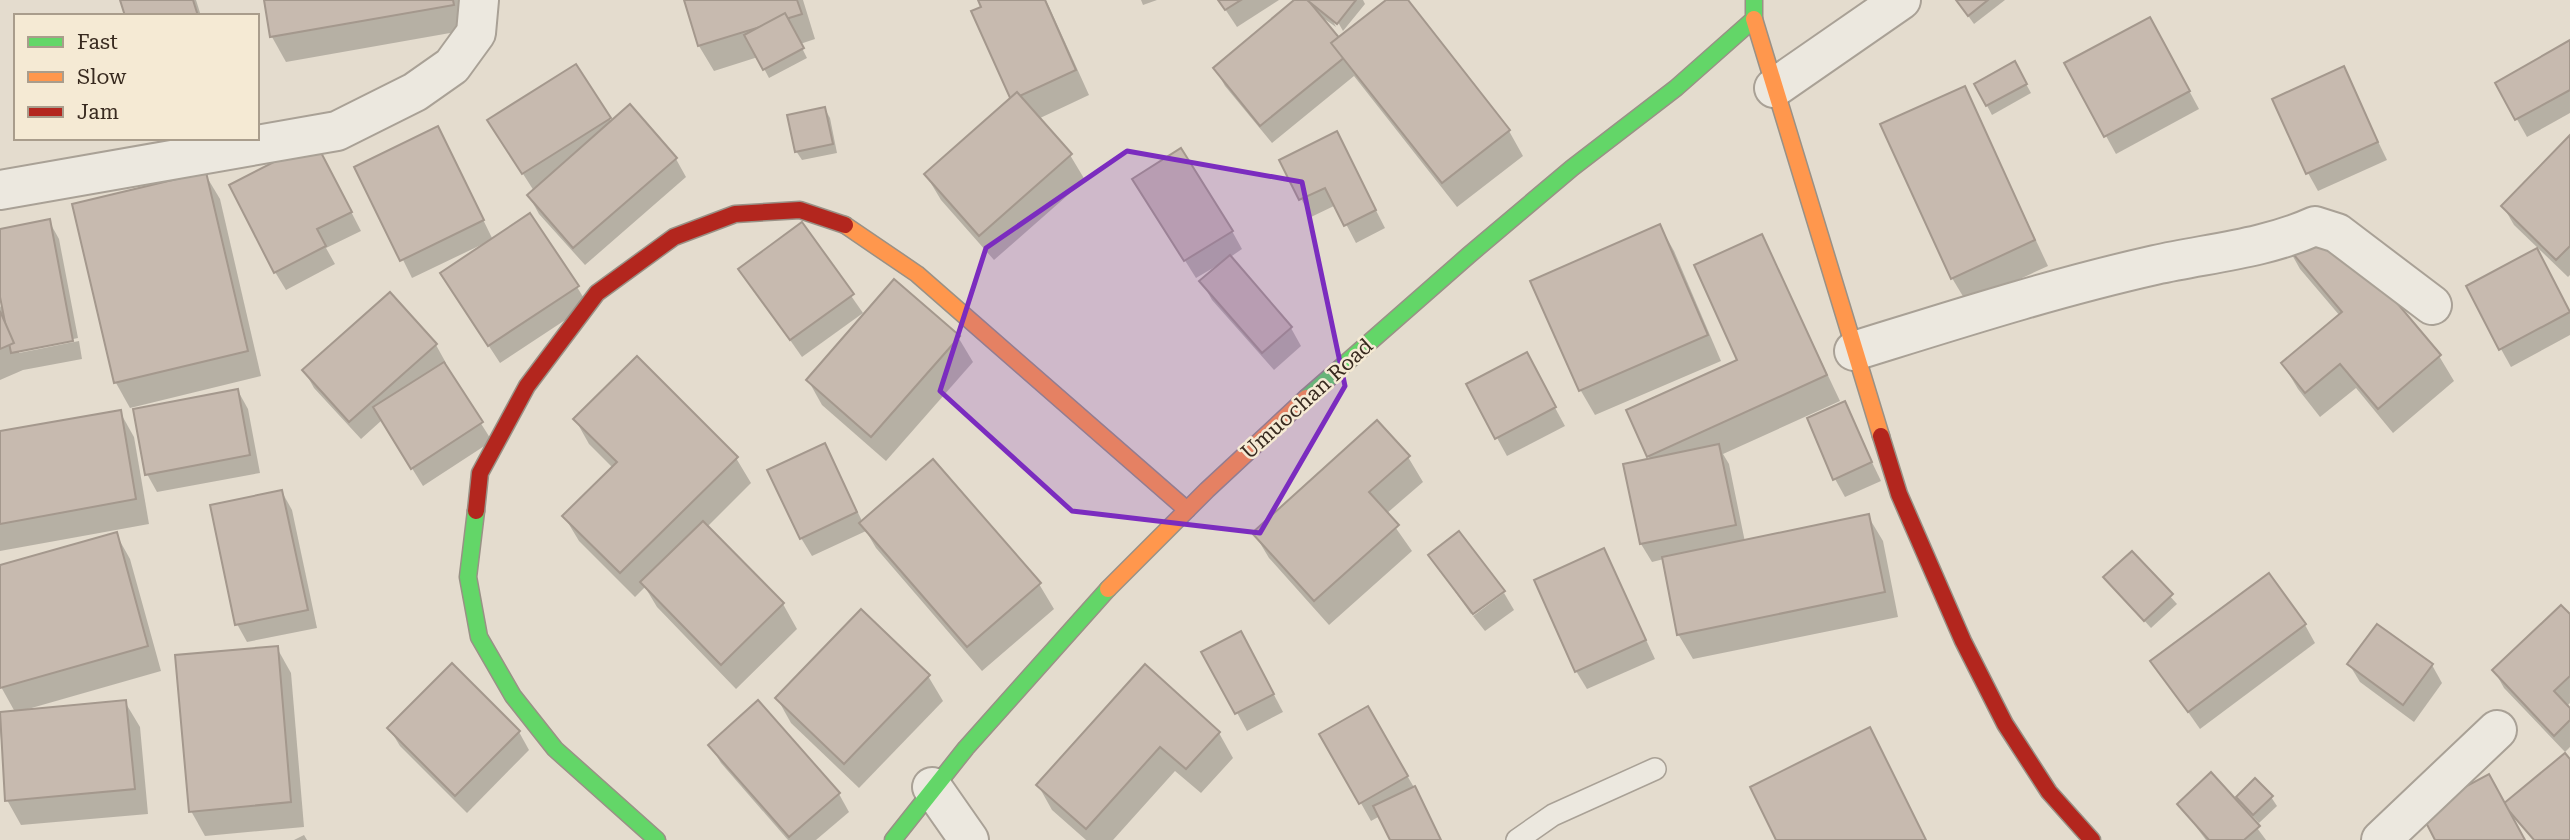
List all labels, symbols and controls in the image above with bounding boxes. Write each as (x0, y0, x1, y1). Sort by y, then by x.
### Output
legend (14, 14, 259, 140)
text: Fast (77, 30, 118, 54)
text: Slow (77, 65, 127, 89)
text: Jam (77, 100, 119, 124)
street label: Umuochan Road (1236, 333, 1378, 464)

